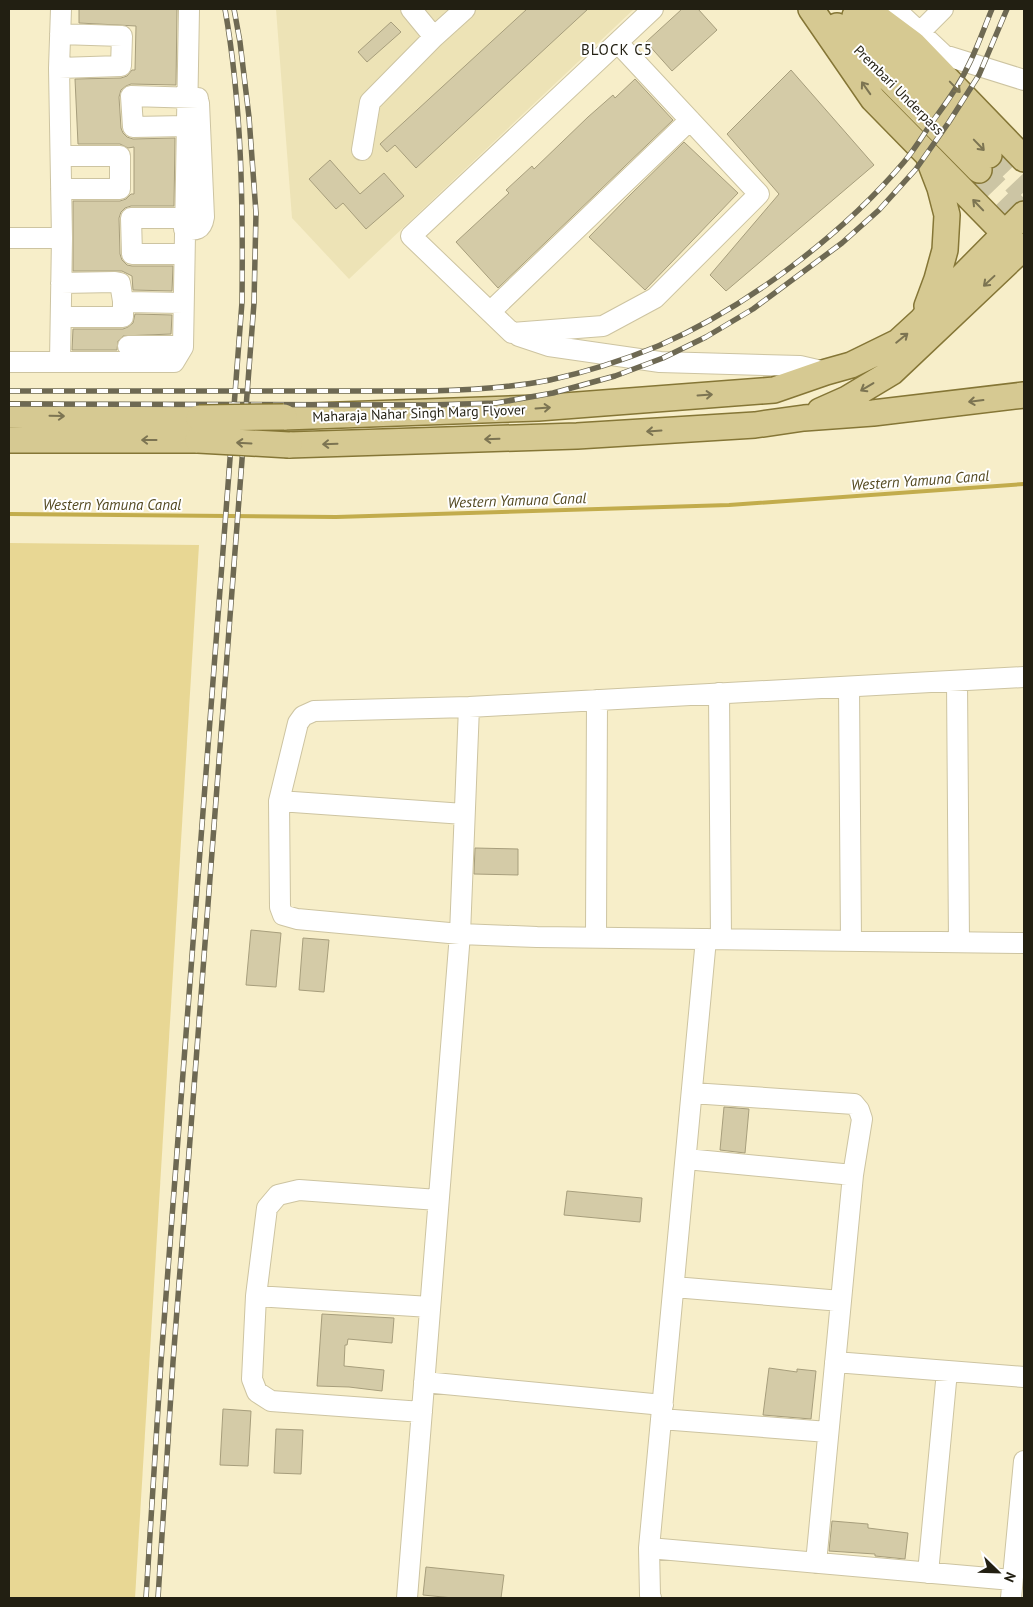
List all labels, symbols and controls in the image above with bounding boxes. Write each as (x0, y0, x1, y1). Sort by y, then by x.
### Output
district label: BLOCK C5 (581, 40, 653, 59)
street label: Prembari Underpass (850, 41, 948, 139)
one-way arrow (861, 81, 871, 95)
one-way arrow (949, 81, 961, 93)
one-way arrow (973, 138, 985, 151)
one-way arrow (972, 199, 984, 212)
one-way arrow (983, 275, 995, 287)
one-way arrow (895, 333, 908, 344)
one-way arrow (860, 382, 874, 392)
one-way arrow (697, 391, 713, 400)
one-way arrow (968, 396, 984, 406)
street label: Maharaja Nahar Singh Marg Flyover (312, 400, 526, 426)
one-way arrow (535, 403, 551, 412)
one-way arrow (49, 411, 65, 421)
one-way arrow (647, 427, 663, 436)
one-way arrow (484, 434, 500, 444)
one-way arrow (142, 435, 158, 445)
one-way arrow (236, 438, 252, 447)
one-way arrow (322, 439, 338, 449)
water label: Western Yamuna Canal (850, 466, 990, 494)
water label: Western Yamuna Canal (447, 488, 587, 512)
water label: Western Yamuna Canal (43, 495, 181, 514)
north arrow (973, 1547, 1023, 1597)
text: N (1000, 1569, 1020, 1585)

